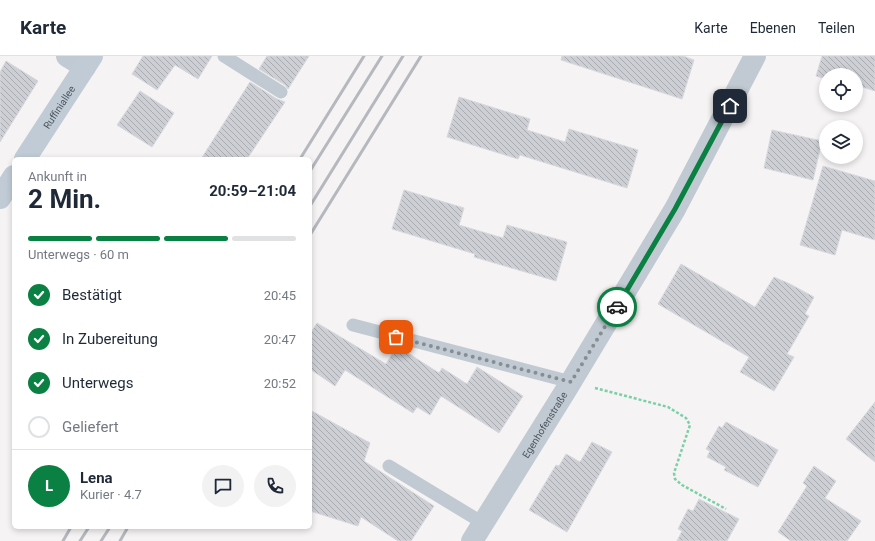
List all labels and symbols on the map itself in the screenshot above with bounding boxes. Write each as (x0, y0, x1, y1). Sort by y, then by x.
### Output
street label: Ruffiniallee (41, 84, 77, 131)
pin (713, 89, 747, 123)
courier (597, 287, 637, 327)
pin (379, 320, 413, 354)
street label: Egenhofenstraße (520, 390, 570, 460)

